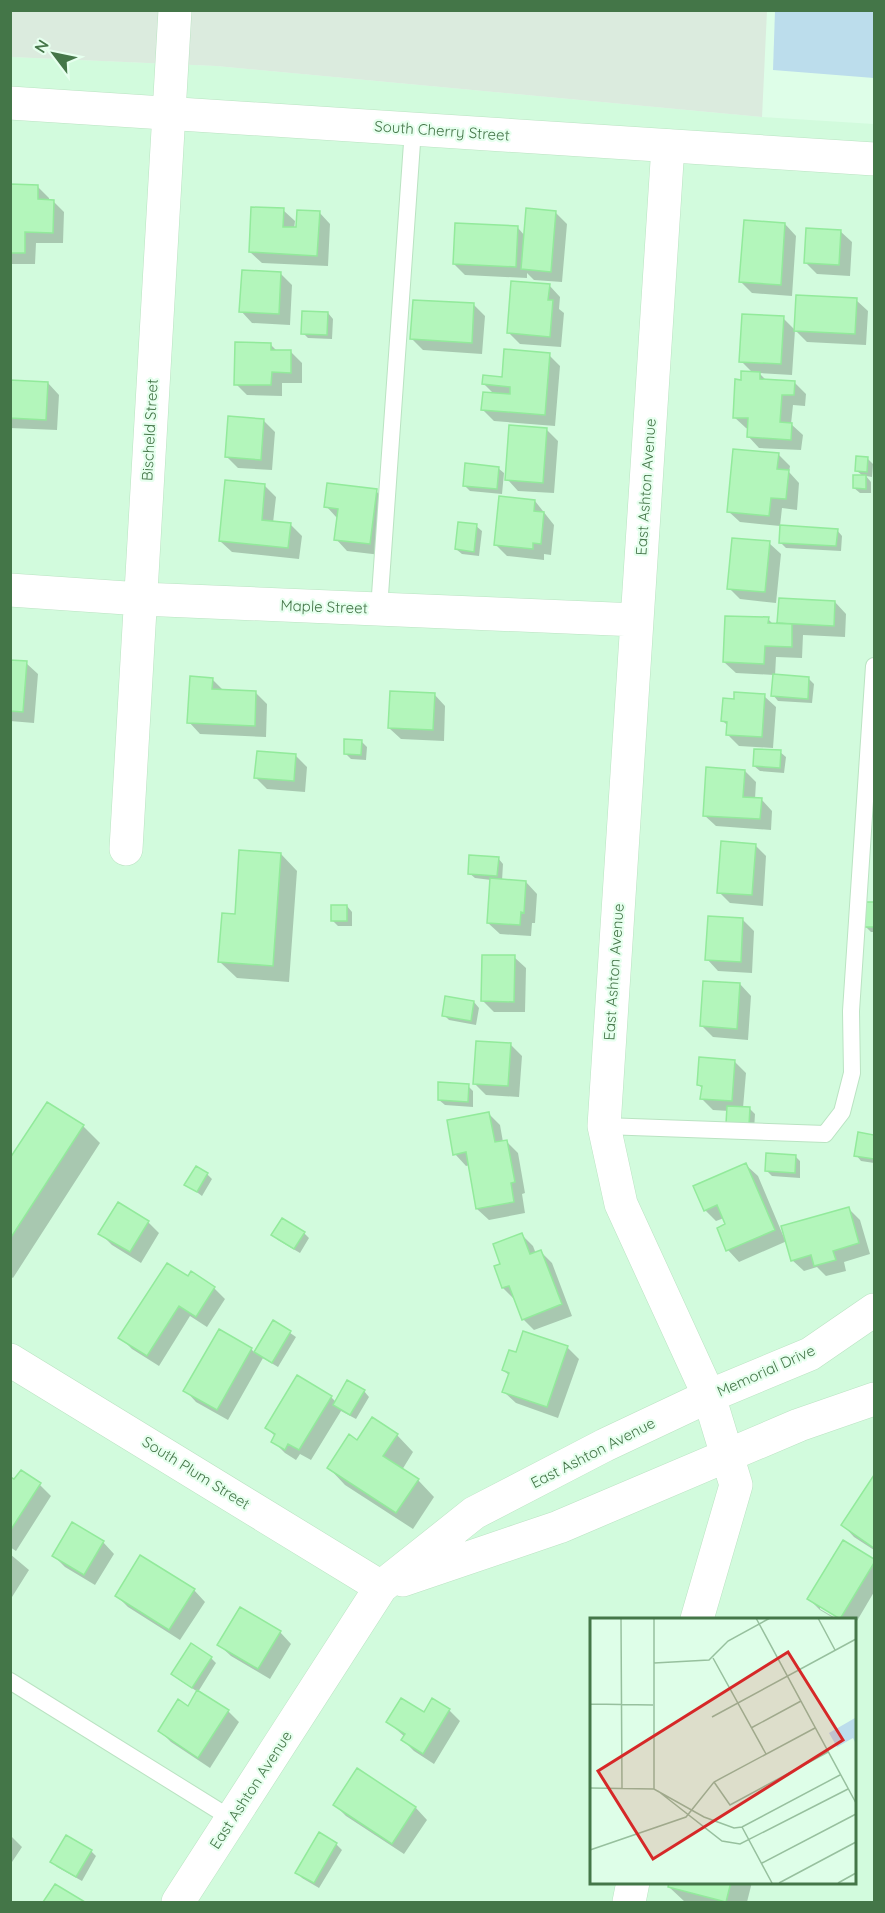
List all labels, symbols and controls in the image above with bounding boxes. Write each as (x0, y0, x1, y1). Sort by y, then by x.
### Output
north arrow (24, 24, 84, 84)
text: N (30, 36, 53, 56)
street label: South Cherry Street (374, 116, 510, 145)
street label: Bischeld Street (137, 378, 162, 482)
street label: East Ashton Avenue (631, 418, 660, 556)
street label: Maple Street (280, 595, 368, 618)
street label: East Ashton Avenue (599, 903, 628, 1041)
street label: Memorial Drive (714, 1340, 818, 1401)
street label: East Ashton Avenue (527, 1413, 658, 1492)
street label: South Plum Street (139, 1432, 254, 1513)
inset map (590, 1618, 855, 1883)
street label: East Ashton Avenue (205, 1727, 296, 1852)

